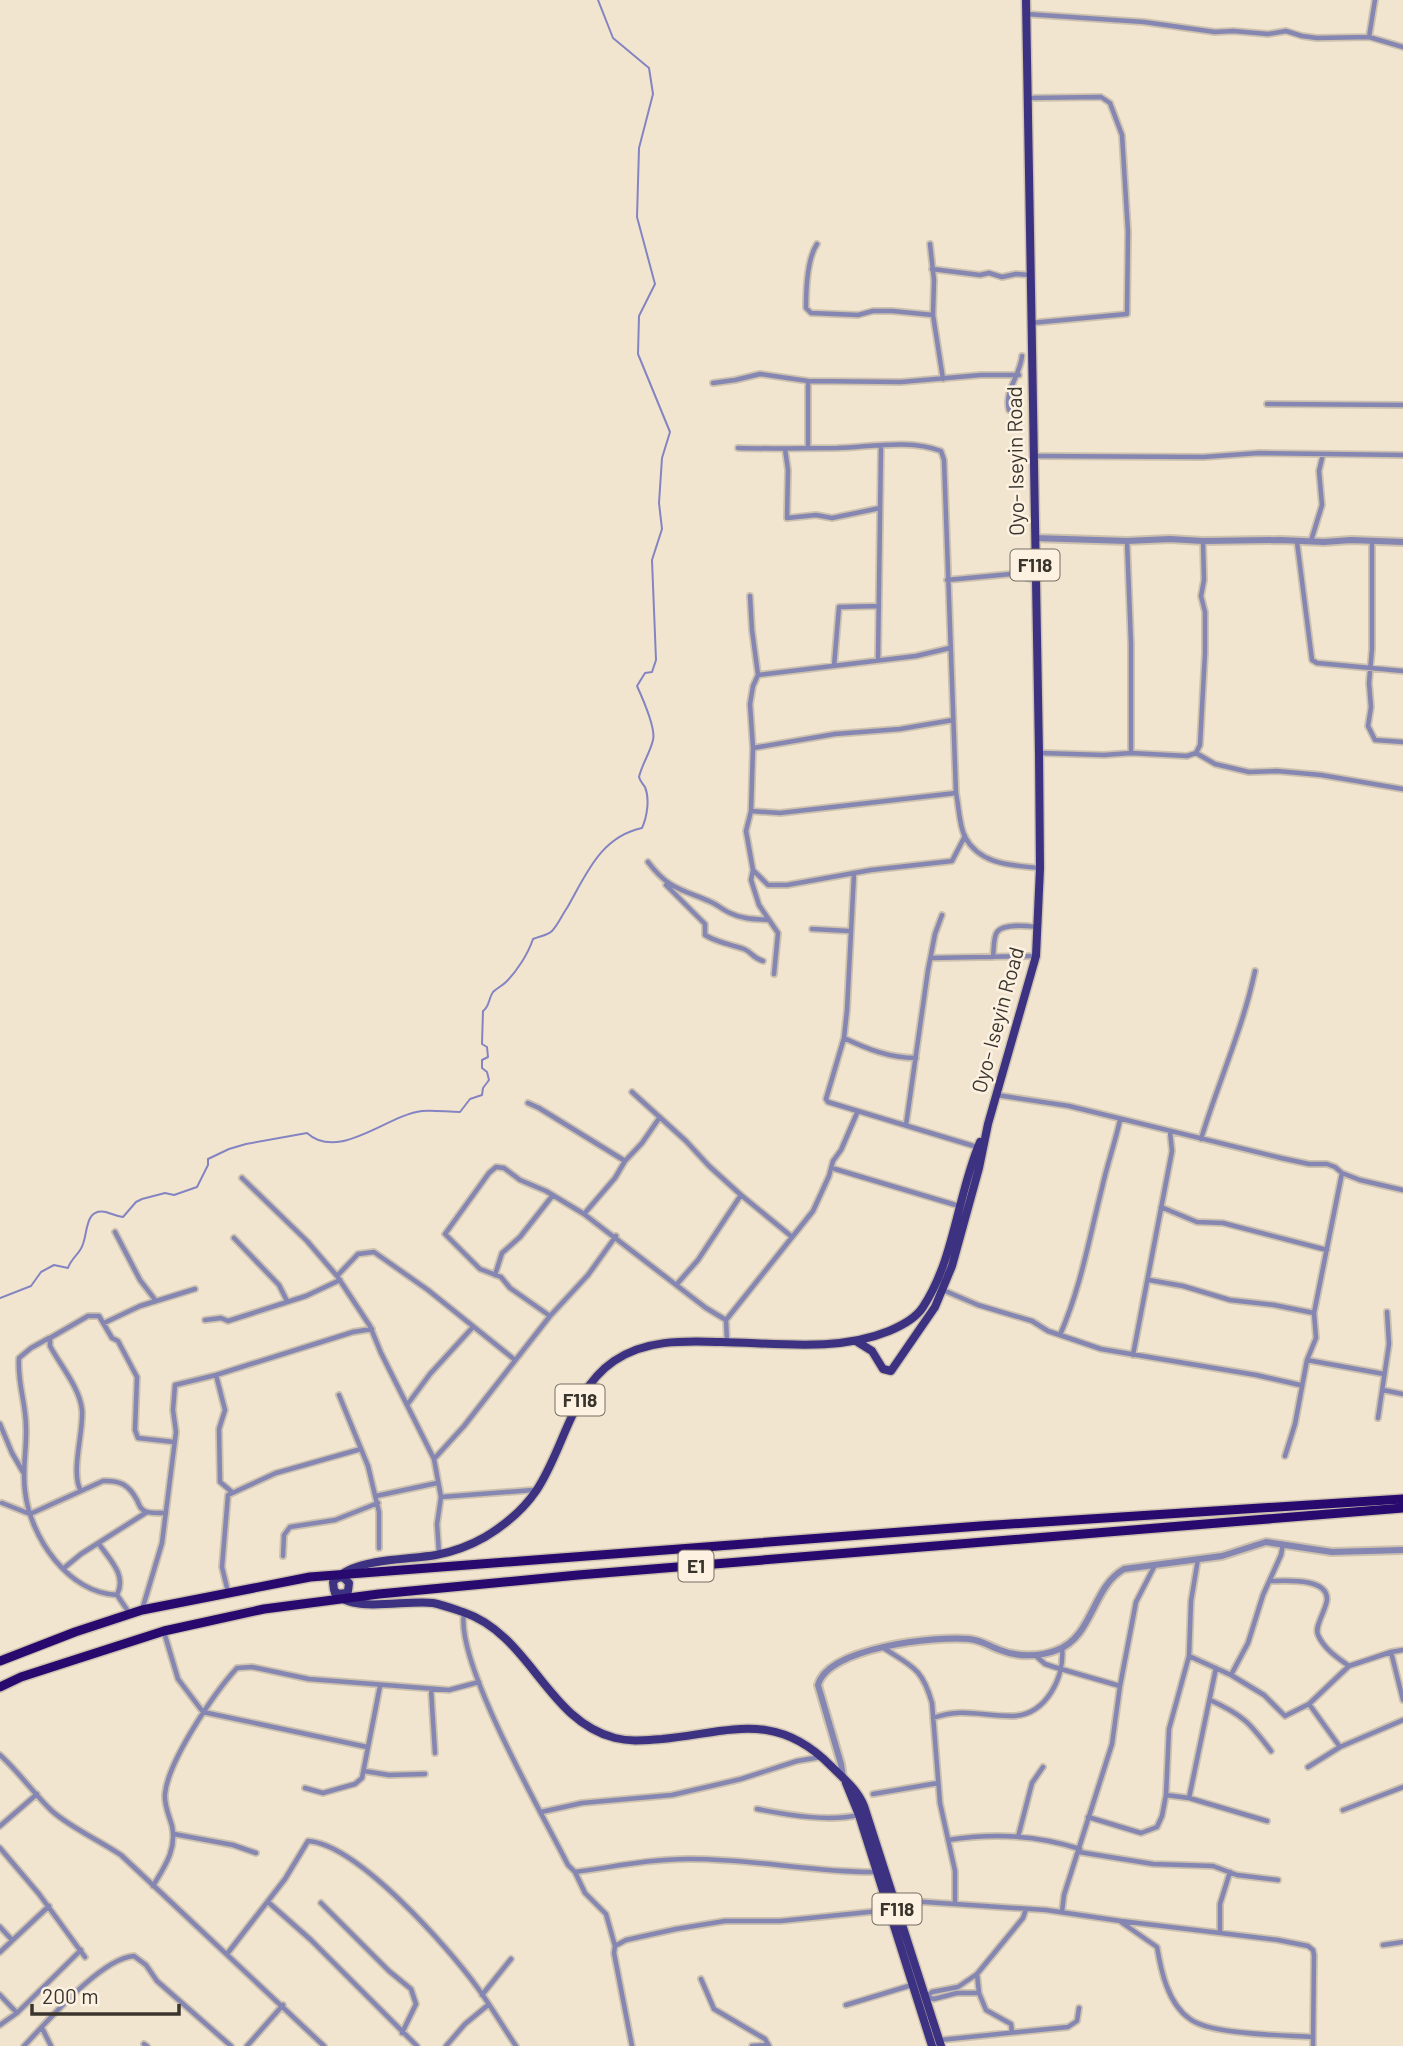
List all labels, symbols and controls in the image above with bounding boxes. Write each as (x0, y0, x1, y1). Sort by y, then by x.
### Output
street label: Oyo- Iseyin Road (1001, 386, 1028, 536)
road number: F118 (1010, 550, 1060, 580)
street label: Oyo- Iseyin Road (965, 944, 1028, 1095)
road number: F118 (556, 1384, 604, 1416)
road number: E1 (678, 1550, 714, 1582)
road number: F118 (872, 1894, 922, 1924)
scale bar (32, 1972, 178, 2016)
text: 200 m (42, 1983, 99, 2008)

